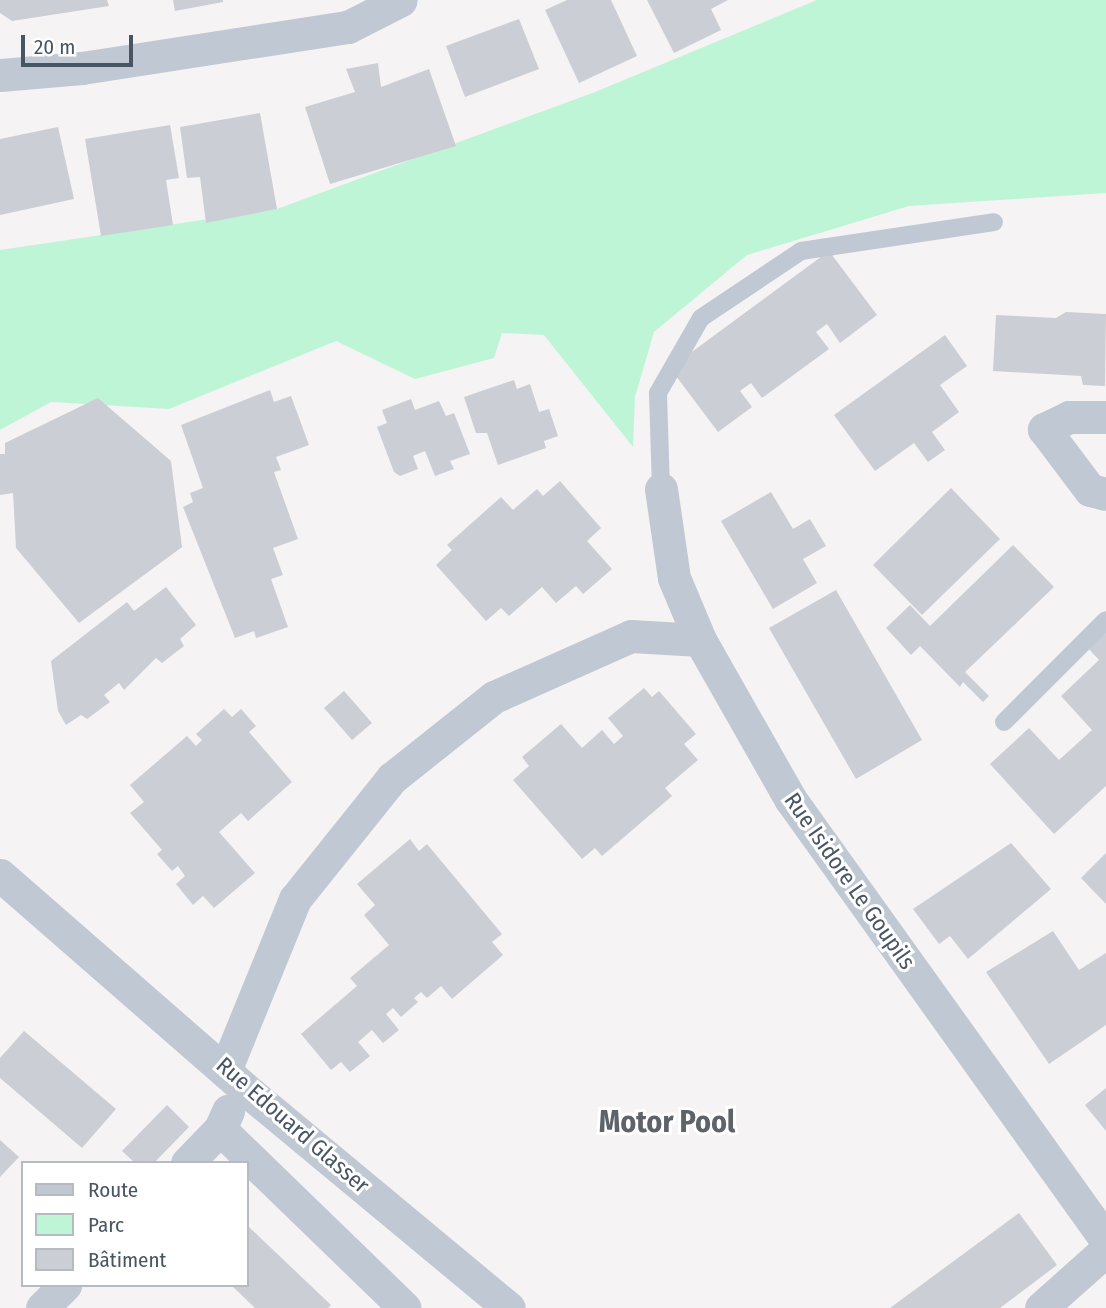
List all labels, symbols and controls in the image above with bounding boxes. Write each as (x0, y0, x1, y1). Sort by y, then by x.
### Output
scale bar (24, 21, 136, 65)
text: 20 m (34, 34, 75, 60)
street label: Rue Isidore Le Goupils (779, 787, 921, 975)
street label: Rue Edouard Glasser (211, 1051, 375, 1199)
district label: Motor Pool (599, 1104, 735, 1140)
legend (21, 1161, 248, 1287)
text: Route (88, 1177, 138, 1203)
text: Parc (88, 1212, 124, 1238)
text: Bâtiment (88, 1247, 166, 1273)

